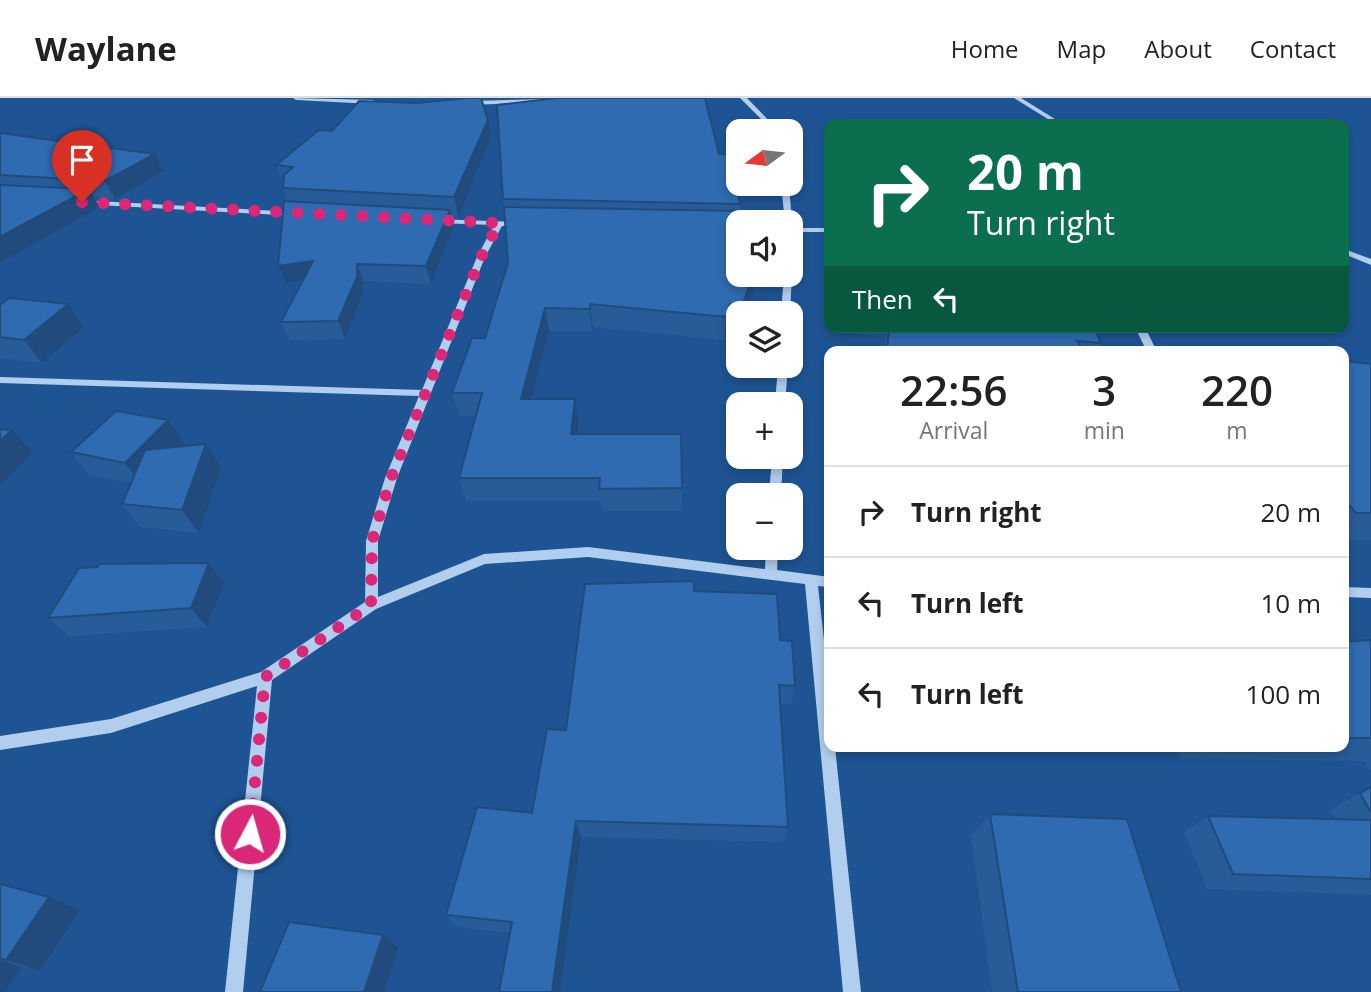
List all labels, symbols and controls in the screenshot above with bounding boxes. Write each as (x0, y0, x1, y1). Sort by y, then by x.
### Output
text: Waylane (35, 26, 177, 71)
text: Home (951, 32, 1019, 65)
text: Map (1057, 32, 1106, 65)
text: About (1144, 32, 1212, 65)
text: Contact (1250, 32, 1336, 65)
north arrow (726, 119, 803, 196)
map controls (726, 119, 803, 560)
pin (52, 130, 112, 202)
text: 20 m (967, 138, 1084, 204)
icon: arrive (63, 141, 101, 179)
icon: right (852, 147, 943, 238)
text: Turn right (967, 201, 1115, 244)
button: sound (726, 210, 803, 287)
icon: left (927, 280, 965, 318)
text: Then (852, 281, 913, 317)
button: layers (726, 301, 803, 378)
text: 22:56 (900, 361, 1008, 418)
text: 3 (1092, 361, 1116, 418)
text: 220 (1201, 361, 1273, 418)
button: + (726, 392, 803, 469)
text: Arrival (919, 414, 988, 446)
text: min (1084, 414, 1125, 446)
text: m (1226, 414, 1248, 446)
button: − (726, 483, 803, 560)
icon: right (852, 493, 890, 531)
text: Turn right (911, 494, 1042, 530)
text: 20 m (1260, 494, 1321, 530)
icon: left (852, 584, 890, 622)
text: Turn left (911, 585, 1023, 621)
text: 10 m (1260, 585, 1321, 621)
icon: left (852, 675, 890, 713)
text: Turn left (911, 676, 1023, 712)
text: 100 m (1246, 676, 1321, 712)
position arrow (213, 797, 287, 871)

